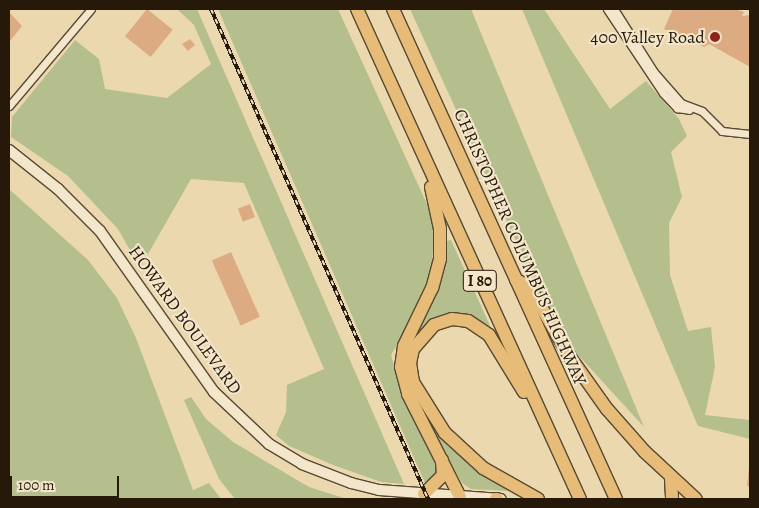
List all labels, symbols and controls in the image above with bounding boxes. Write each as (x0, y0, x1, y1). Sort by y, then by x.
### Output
place label: 400 Valley Road (590, 26, 705, 48)
marker: 400 Valley Road (709, 31, 721, 43)
street label: CHRISTOPHER COLUMBUS HIGHWAY (449, 106, 591, 388)
street label: HOWARD BOULEVARD (124, 241, 246, 399)
road number: I 80 (462, 268, 498, 294)
scale bar (12, 466, 121, 498)
text: 100 m (18, 475, 55, 495)

